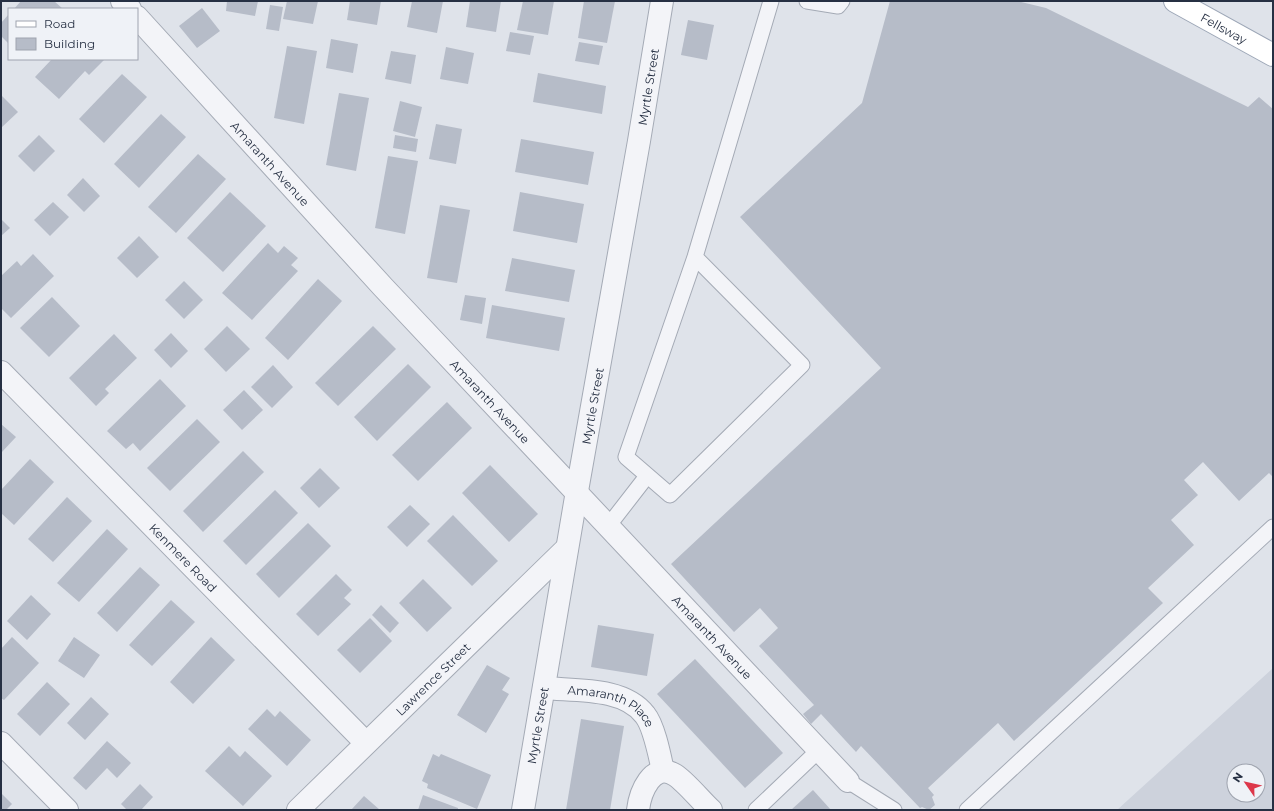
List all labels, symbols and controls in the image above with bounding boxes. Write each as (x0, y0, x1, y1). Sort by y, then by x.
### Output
legend (8, 8, 138, 60)
street label: Fellsway (1198, 9, 1250, 47)
text: Road (44, 16, 75, 31)
text: Building (44, 36, 95, 51)
street label: Myrtle Street (634, 47, 662, 126)
street label: Amaranth Avenue (228, 118, 313, 209)
street label: Amaranth Avenue (447, 356, 533, 446)
street label: Myrtle Street (578, 366, 606, 445)
street label: Kenmere Road (146, 520, 220, 595)
street label: Amaranth Avenue (670, 592, 755, 682)
street label: Lawrence Street (392, 639, 473, 718)
street label: Amaranth Place (567, 682, 658, 729)
street label: Myrtle Street (523, 685, 551, 765)
north arrow (1226, 763, 1266, 803)
text: N (1229, 770, 1246, 785)

